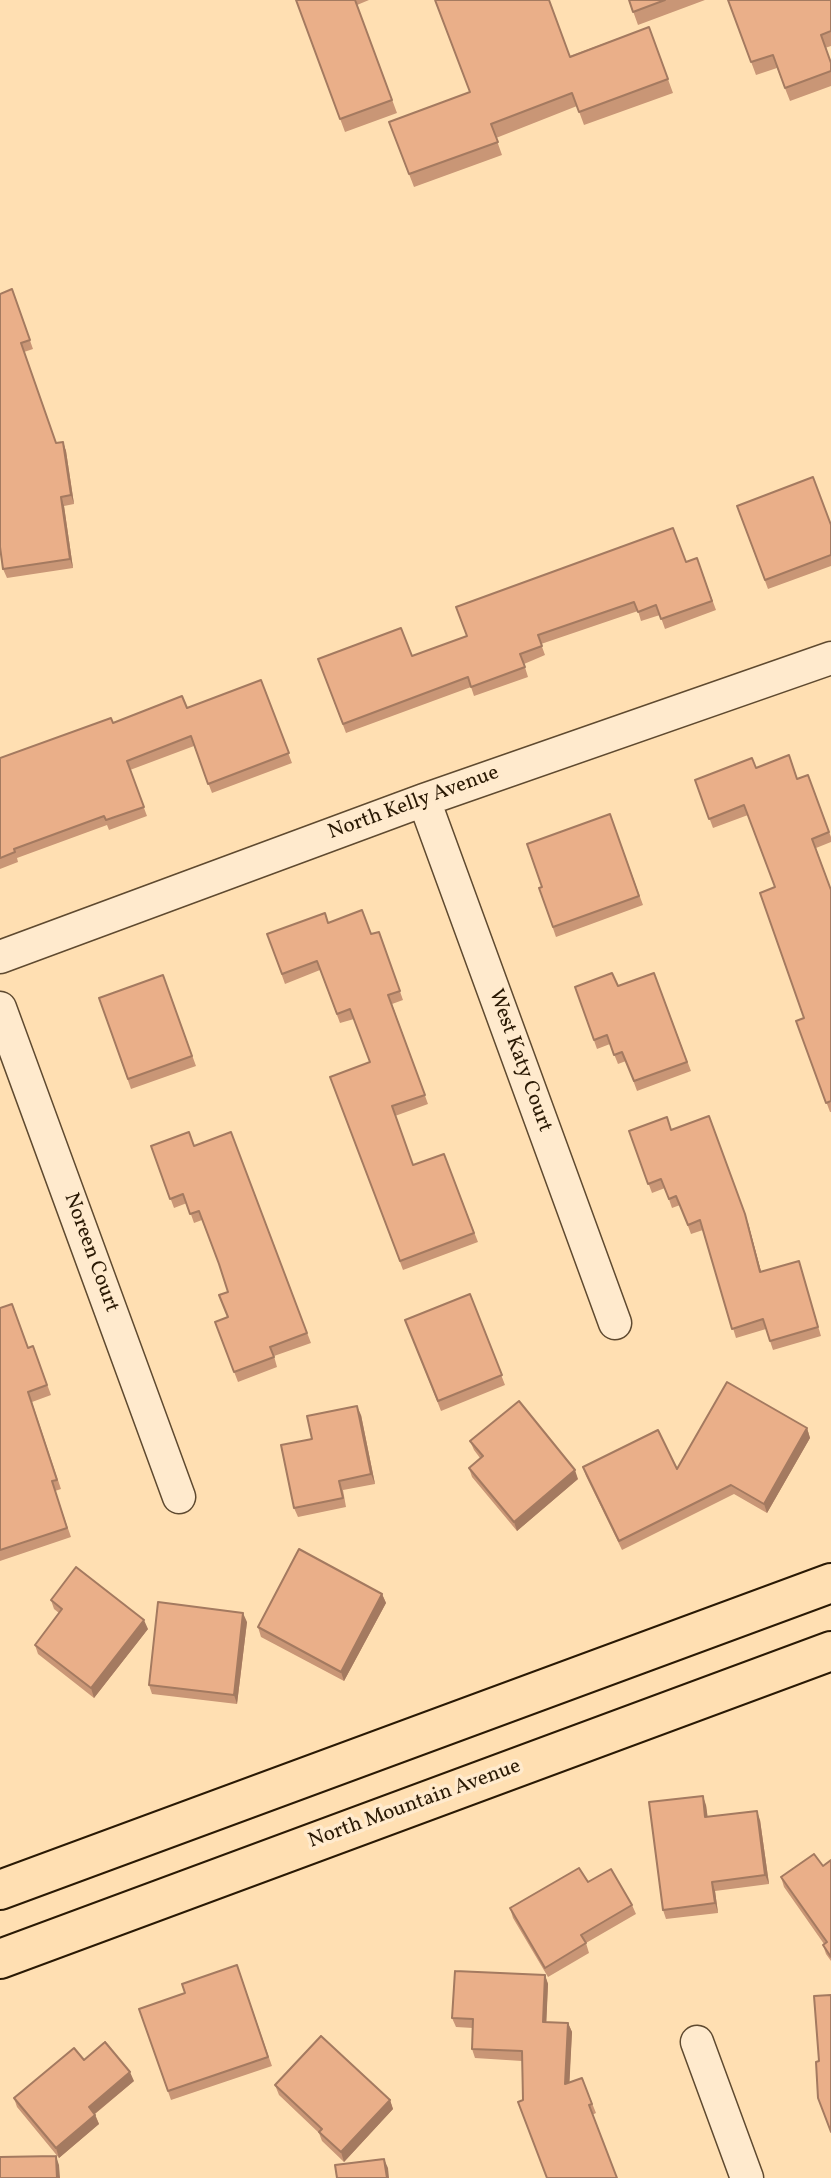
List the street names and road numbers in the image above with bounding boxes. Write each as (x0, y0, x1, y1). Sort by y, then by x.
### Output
street label: North Kelly Avenue (325, 761, 503, 847)
street label: West Katy Court (481, 986, 557, 1136)
street label: Noreen Court (57, 1190, 123, 1316)
street label: North Mountain Avenue (305, 1755, 525, 1855)

